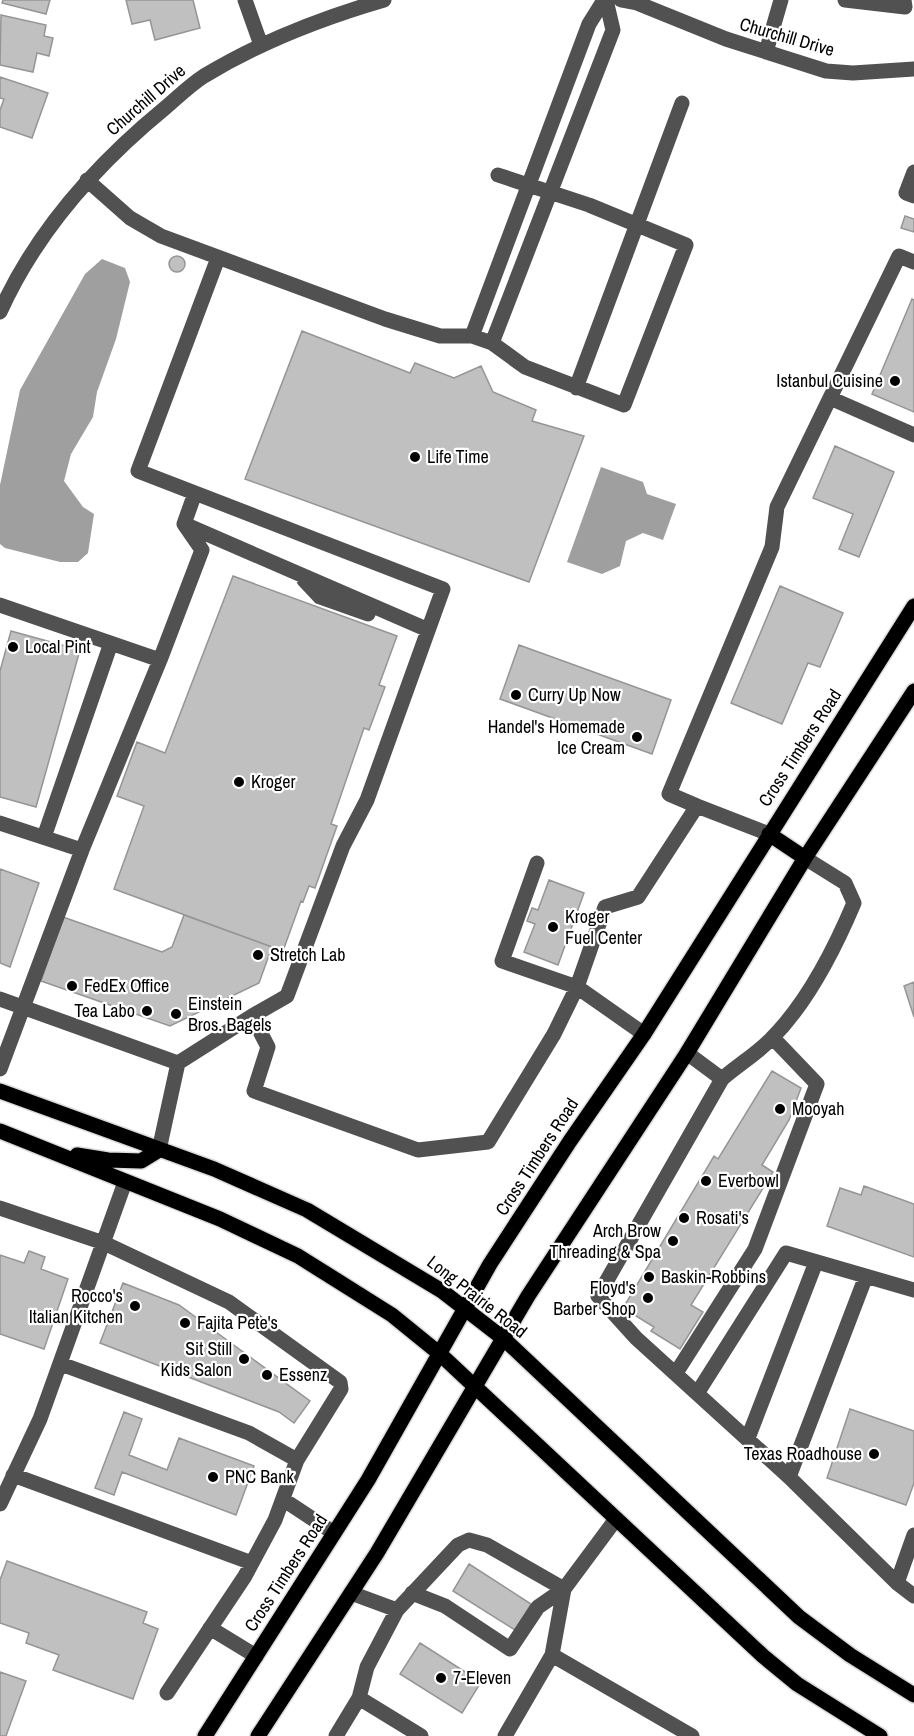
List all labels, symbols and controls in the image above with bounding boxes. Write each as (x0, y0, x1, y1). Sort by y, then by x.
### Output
street label: Churchill Drive (737, 11, 837, 62)
street label: Churchill Drive (101, 58, 191, 141)
place label: Istanbul Cuisine (776, 368, 883, 393)
marker: Istanbul Cuisine (888, 374, 902, 388)
place label: Life Time (427, 444, 489, 469)
marker: Life Time (408, 450, 422, 464)
place label: Local Pint (25, 634, 91, 659)
marker: Local Pint (6, 640, 20, 654)
place label: Curry Up Now (528, 682, 621, 707)
street label: Cross Timbers Road (752, 684, 847, 811)
marker: Curry Up Now (509, 688, 523, 702)
place label: Handel's Homemade Ice Cream (488, 714, 625, 760)
marker: Handel's Homemade Ice Cream (630, 730, 644, 744)
place label: Kroger (251, 769, 295, 794)
marker: Kroger (232, 775, 246, 789)
place label: Kroger Fuel Center (565, 904, 642, 950)
marker: Kroger Fuel Center (546, 920, 560, 934)
place label: Stretch Lab (270, 942, 346, 967)
marker: Stretch Lab (251, 948, 265, 962)
place label: FedEx Office (84, 973, 169, 998)
marker: FedEx Office (65, 979, 79, 993)
place label: Einstein Bros. Bagels (188, 991, 272, 1037)
place label: Tea Labo (74, 998, 135, 1023)
marker: Tea Labo (140, 1004, 154, 1018)
marker: Einstein Bros. Bagels (169, 1007, 183, 1021)
street label: Cross Timbers Road (489, 1093, 584, 1220)
place label: Mooyah (792, 1096, 845, 1121)
marker: Mooyah (773, 1102, 787, 1116)
place label: Everbowl (718, 1168, 779, 1193)
marker: Everbowl (699, 1174, 713, 1188)
place label: Rosati's (696, 1205, 749, 1230)
marker: Rosati's (677, 1211, 691, 1225)
place label: Arch Brow Threading & Spa (549, 1218, 661, 1264)
marker: Arch Brow Threading & Spa (666, 1234, 680, 1248)
street label: Long Prairie Road (422, 1250, 533, 1344)
place label: Baskin-Robbins (661, 1264, 766, 1289)
marker: Baskin-Robbins (642, 1270, 656, 1284)
place label: Floyd's Barber Shop (553, 1275, 636, 1321)
place label: Rocco's Italian Kitchen (29, 1283, 123, 1329)
marker: Floyd's Barber Shop (641, 1291, 655, 1305)
marker: Rocco's Italian Kitchen (128, 1299, 142, 1313)
place label: Fajita Pete's (197, 1310, 278, 1335)
marker: Fajita Pete's (178, 1316, 192, 1330)
place label: Sit Still Kids Salon (161, 1336, 232, 1382)
marker: Sit Still Kids Salon (237, 1352, 251, 1366)
place label: Essenz (279, 1362, 327, 1387)
marker: Essenz (260, 1368, 274, 1382)
place label: Texas Roadhouse (744, 1441, 862, 1466)
marker: Texas Roadhouse (867, 1447, 881, 1461)
place label: PNC Bank (225, 1464, 295, 1489)
marker: PNC Bank (206, 1470, 220, 1484)
street label: Cross Timbers Road (238, 1509, 333, 1636)
place label: 7-Eleven (453, 1665, 511, 1690)
marker: 7-Eleven (434, 1671, 448, 1685)

